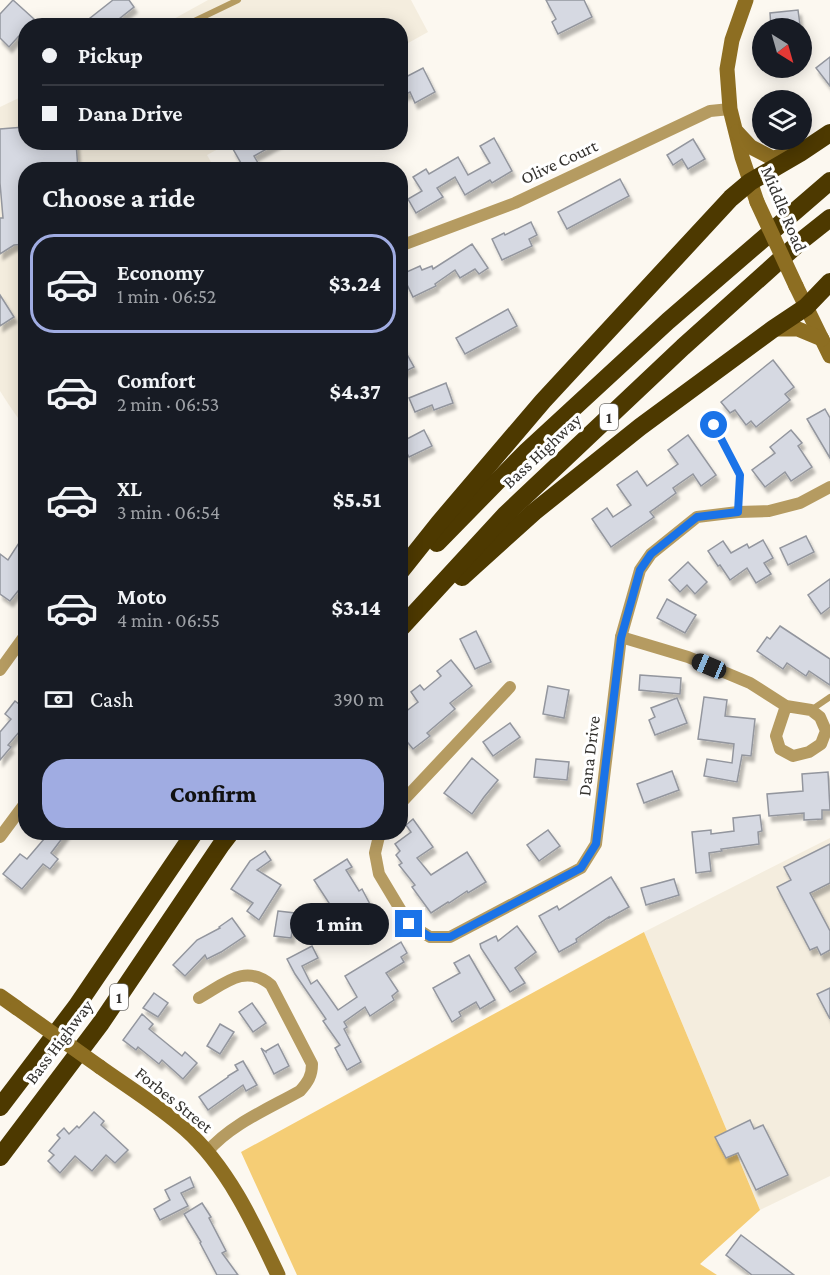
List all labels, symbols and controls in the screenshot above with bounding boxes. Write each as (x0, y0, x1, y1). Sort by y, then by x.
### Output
north arrow (752, 18, 812, 78)
map controls (752, 18, 812, 150)
text: Pickup (78, 43, 143, 68)
button: layers (752, 90, 812, 150)
text: Dana Drive (78, 101, 182, 126)
street label: Olive Court (517, 135, 601, 188)
street label: Middle Road (757, 163, 811, 255)
text: Choose a ride (42, 183, 195, 213)
icon: car (45, 257, 99, 311)
text: Economy (117, 260, 204, 285)
text: $3.24 (329, 271, 381, 296)
text: 1 min · 06:52 (117, 285, 216, 307)
icon: car (45, 365, 99, 419)
text: Comfort (117, 368, 195, 393)
text: $4.37 (330, 379, 381, 404)
text: 2 min · 06:53 (117, 393, 219, 415)
road number: 1 (600, 404, 618, 430)
street label: Bass Highway (499, 409, 586, 492)
route start (700, 411, 727, 438)
icon: car (45, 473, 99, 527)
text: XL (117, 476, 142, 501)
text: $5.51 (333, 487, 381, 512)
text: 3 min · 06:54 (117, 501, 220, 523)
icon: car (45, 581, 99, 635)
text: Moto (117, 584, 167, 609)
text: $3.14 (332, 595, 381, 620)
text: 4 min · 06:55 (117, 609, 220, 631)
car (689, 651, 729, 681)
icon: cash (42, 683, 75, 716)
text: Cash (90, 687, 134, 712)
text: 390 m (333, 688, 384, 710)
street label: Dana Drive (574, 715, 604, 797)
button: Confirm (42, 759, 384, 828)
callout: 1 min (289, 903, 388, 945)
route end (395, 910, 422, 937)
text: 1 min (316, 913, 363, 935)
road number: 1 (110, 984, 128, 1010)
street label: Bass Highway (21, 995, 98, 1088)
street label: Forbes Street (131, 1063, 217, 1138)

